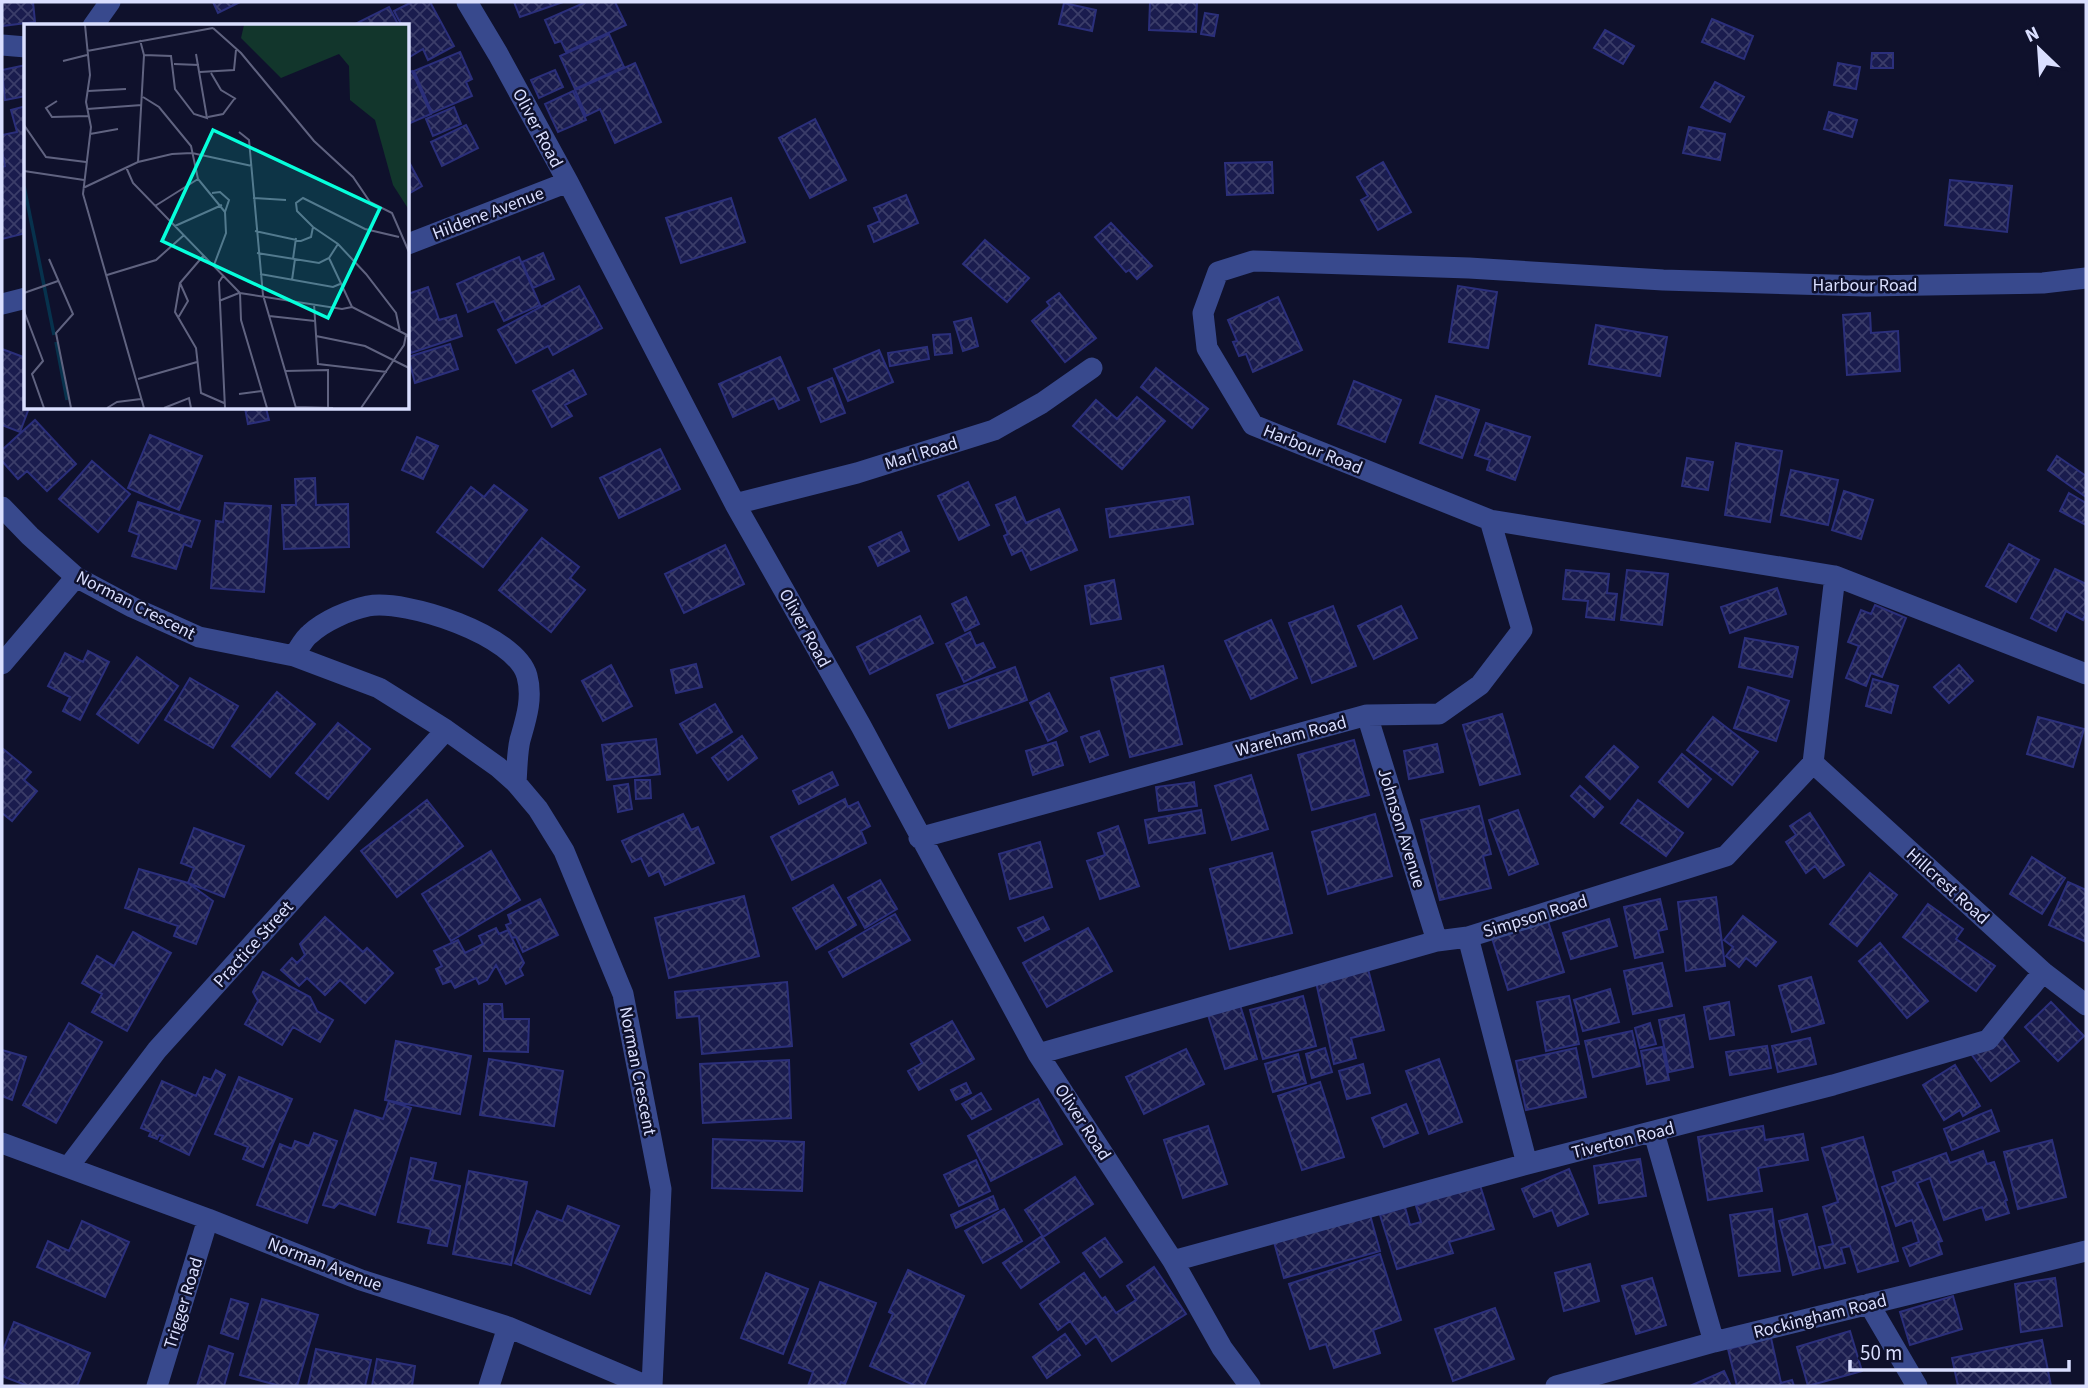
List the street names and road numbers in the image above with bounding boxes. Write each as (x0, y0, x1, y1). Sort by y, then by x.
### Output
street label: Oliver Road (506, 84, 569, 172)
street label: Hildene Avenue (429, 181, 548, 246)
street label: Harbour Road (1812, 273, 1918, 298)
street label: Harbour Road (1259, 418, 1366, 481)
street label: Marl Road (882, 431, 961, 476)
street label: Norman Crescent (72, 565, 200, 646)
street label: Oliver Road (773, 584, 837, 672)
street label: Wareham Road (1233, 710, 1349, 763)
street label: Johnson Avenue (1371, 765, 1432, 891)
street label: Hillcrest Road (1901, 842, 1995, 930)
street label: Simpson Road (1480, 889, 1591, 944)
street label: Practice Street (208, 895, 299, 993)
street label: Norman Crescent (613, 1005, 662, 1138)
street label: Oliver Road (1048, 1079, 1117, 1165)
street label: Tiverton Road (1569, 1116, 1677, 1165)
street label: Norman Avenue (264, 1231, 386, 1298)
street label: Trigger Road (158, 1254, 209, 1352)
street label: Rockingham Road (1751, 1288, 1889, 1345)

